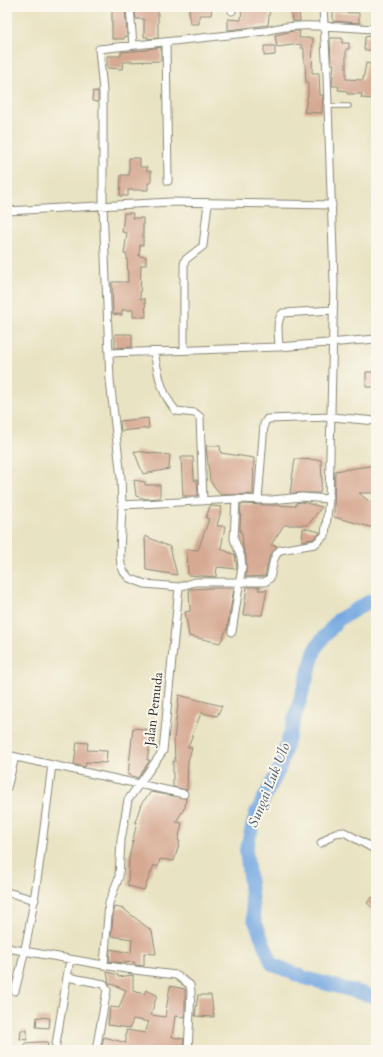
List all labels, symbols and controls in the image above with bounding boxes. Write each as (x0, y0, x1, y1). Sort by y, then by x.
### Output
street label: Jalan Pemuda (140, 671, 167, 749)
water label: Sungai Luk Ulo (243, 739, 295, 830)

